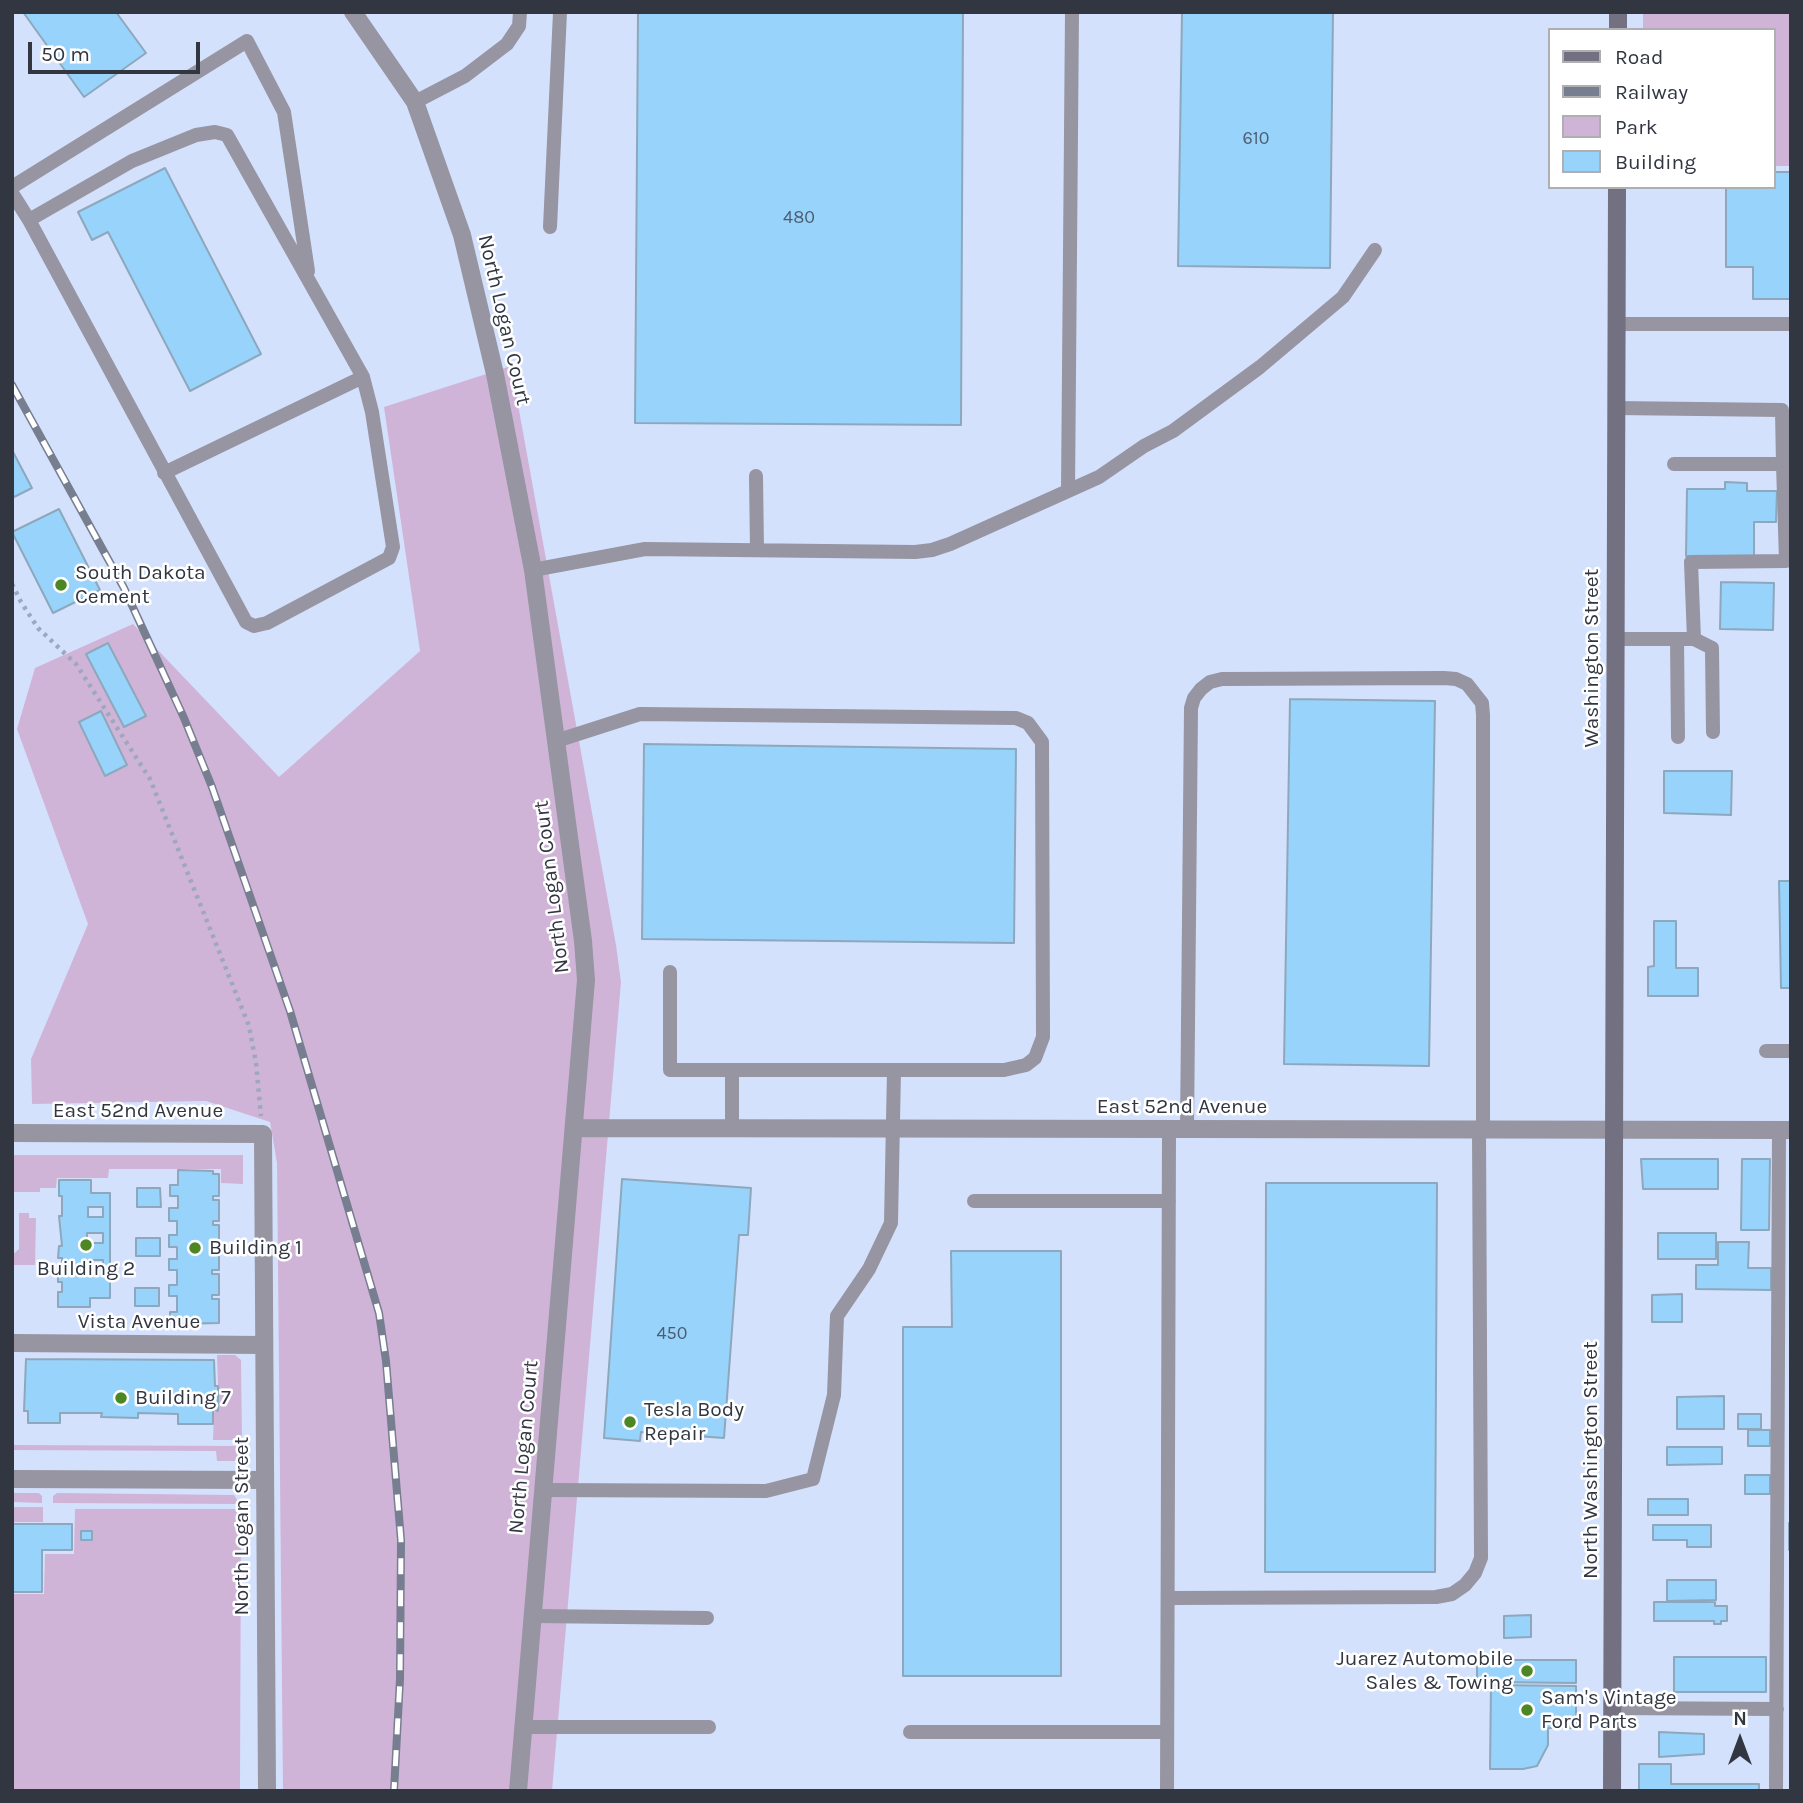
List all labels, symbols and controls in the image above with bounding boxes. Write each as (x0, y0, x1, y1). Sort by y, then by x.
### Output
scale bar (32, 28, 203, 72)
legend (1548, 28, 1775, 189)
text: 50 m (41, 42, 90, 66)
text: Road (1615, 45, 1663, 69)
text: Railway (1615, 80, 1688, 104)
text: Park (1615, 115, 1658, 139)
house number: 610 (1243, 128, 1269, 150)
text: Building (1615, 150, 1696, 174)
house number: 480 (783, 207, 815, 229)
street label: North Logan Court (472, 232, 536, 408)
place label: South Dakota Cement (75, 560, 206, 610)
street label: Washington Street (1579, 569, 1605, 747)
marker: South Dakota Cement (53, 577, 69, 593)
street label: North Logan Court (529, 799, 575, 975)
street label: East 52nd Avenue (1097, 1094, 1267, 1120)
street label: East 52nd Avenue (53, 1098, 223, 1124)
place label: Building 1 (209, 1235, 302, 1261)
marker: Building 2 (78, 1237, 94, 1253)
marker: Building 1 (187, 1240, 203, 1256)
place label: Building 2 (37, 1256, 135, 1282)
street label: Vista Avenue (78, 1309, 200, 1335)
house number: 450 (657, 1323, 687, 1345)
street label: North Washington Street (1578, 1341, 1604, 1579)
street label: North Logan Court (504, 1359, 544, 1535)
place label: Building 7 (135, 1385, 231, 1411)
marker: Building 7 (113, 1390, 129, 1406)
place label: Tesla Body Repair (644, 1397, 744, 1447)
marker: Tesla Body Repair (622, 1414, 638, 1430)
street label: North Logan Street (229, 1436, 255, 1616)
place label: Juarez Automobile Sales & Towing (1336, 1646, 1513, 1696)
marker: Juarez Automobile Sales & Towing (1519, 1663, 1535, 1679)
place label: Sam's Vintage Ford Parts (1541, 1685, 1677, 1735)
marker: Sam's Vintage Ford Parts (1519, 1702, 1535, 1718)
north arrow (1705, 1705, 1775, 1775)
text: N (1733, 1708, 1747, 1730)

